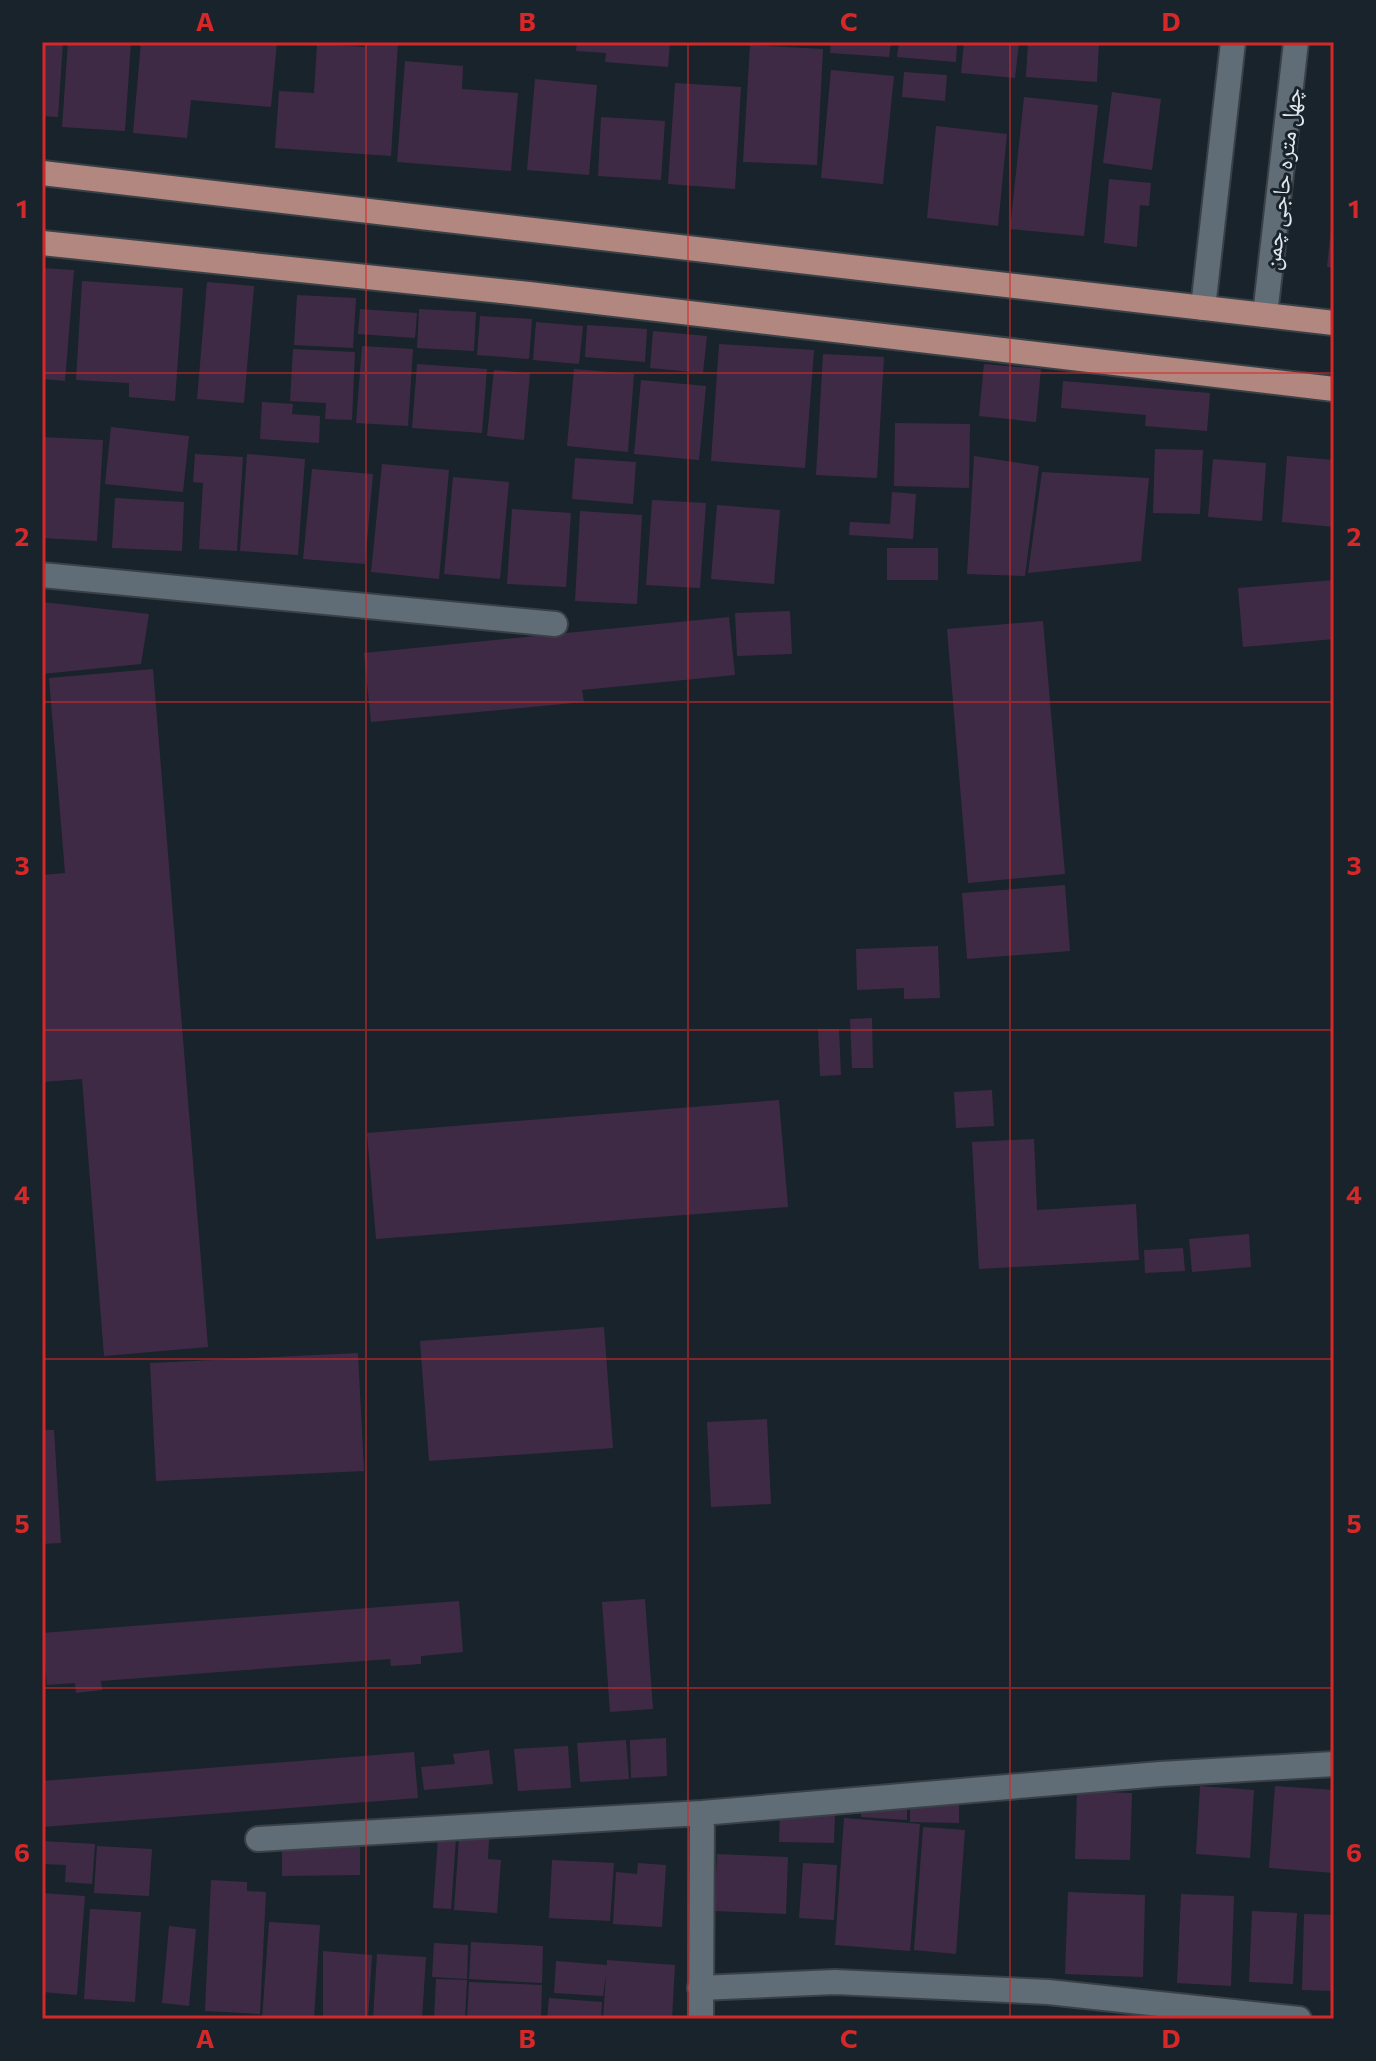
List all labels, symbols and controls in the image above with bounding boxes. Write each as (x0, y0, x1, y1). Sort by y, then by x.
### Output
text: A (196, 5, 215, 36)
text: B (518, 5, 536, 36)
text: C (840, 5, 858, 36)
text: D (1161, 5, 1181, 36)
street label: چهل متره حاجی چمن (1255, 86, 1308, 272)
text: 1 (16, 192, 28, 223)
text: 1 (1348, 192, 1360, 223)
text: 2 (15, 520, 29, 551)
text: 2 (1347, 520, 1361, 551)
text: 3 (14, 849, 30, 880)
text: 3 (1346, 849, 1362, 880)
text: 4 (14, 1178, 30, 1209)
text: 4 (1346, 1178, 1362, 1209)
text: 5 (14, 1507, 30, 1538)
text: 5 (1346, 1507, 1362, 1538)
text: 6 (14, 1836, 30, 1867)
text: 6 (1346, 1836, 1362, 1867)
text: A (196, 2022, 215, 2053)
text: B (518, 2022, 536, 2053)
text: C (840, 2022, 858, 2053)
text: D (1161, 2022, 1181, 2053)

